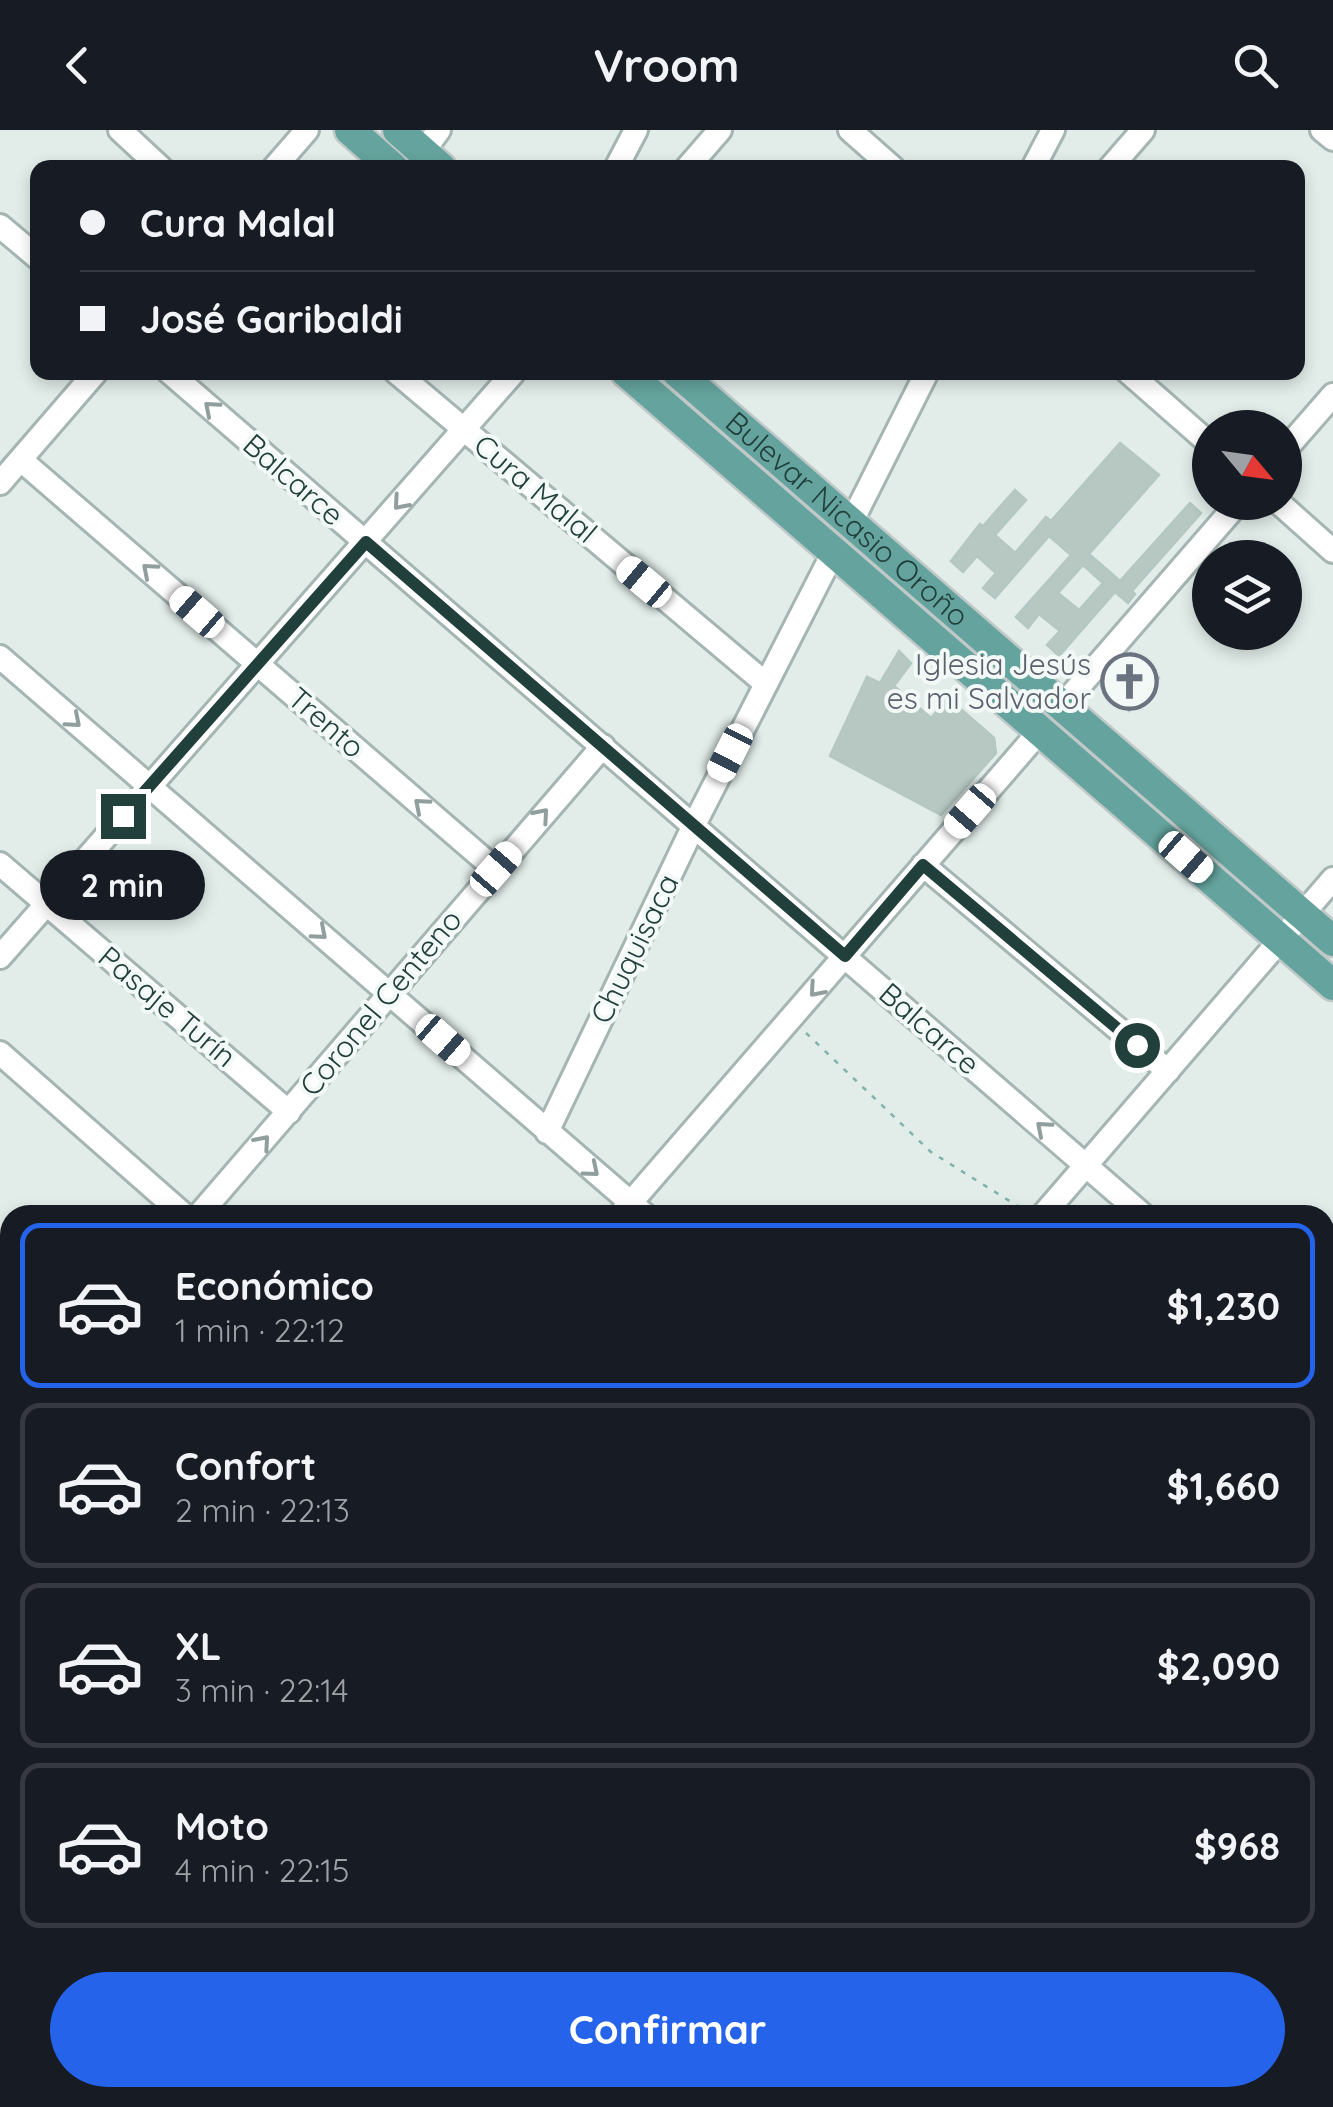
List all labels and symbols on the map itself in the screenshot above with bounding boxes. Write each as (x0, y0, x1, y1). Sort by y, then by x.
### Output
one-way arrow (204, 402, 222, 420)
street label: Bulevar Nicasio Oroño (718, 403, 977, 635)
north arrow (1192, 410, 1302, 520)
street label: Balcarce (235, 425, 352, 533)
street label: Cura Malal (466, 426, 605, 551)
one-way arrow (393, 491, 411, 510)
car (611, 551, 677, 613)
one-way arrow (142, 564, 160, 582)
car (165, 581, 229, 643)
place label: Iglesia Jesús es mi Salvador (887, 645, 1091, 717)
church icon: Iglesia Jesús es mi Salvador (1100, 652, 1160, 712)
street label: Trento (280, 679, 373, 766)
one-way arrow (62, 710, 80, 728)
car (703, 719, 757, 787)
car (939, 779, 1001, 843)
route end (101, 794, 146, 839)
one-way arrow (415, 799, 433, 817)
one-way arrow (531, 808, 549, 827)
car (1154, 826, 1218, 888)
car (465, 837, 527, 901)
callout: 2 min (41, 851, 206, 921)
street label: Chuquisaca (582, 868, 687, 1030)
street label: Coronel Centeno (291, 901, 469, 1104)
one-way arrow (308, 922, 327, 940)
street label: Pasaje Turín (91, 938, 244, 1075)
street label: Balcarce (871, 974, 988, 1082)
one-way arrow (809, 978, 827, 996)
car (411, 1009, 475, 1071)
route start (1115, 1023, 1160, 1068)
one-way arrow (1036, 1122, 1055, 1140)
one-way arrow (251, 1135, 269, 1153)
one-way arrow (580, 1158, 598, 1176)

